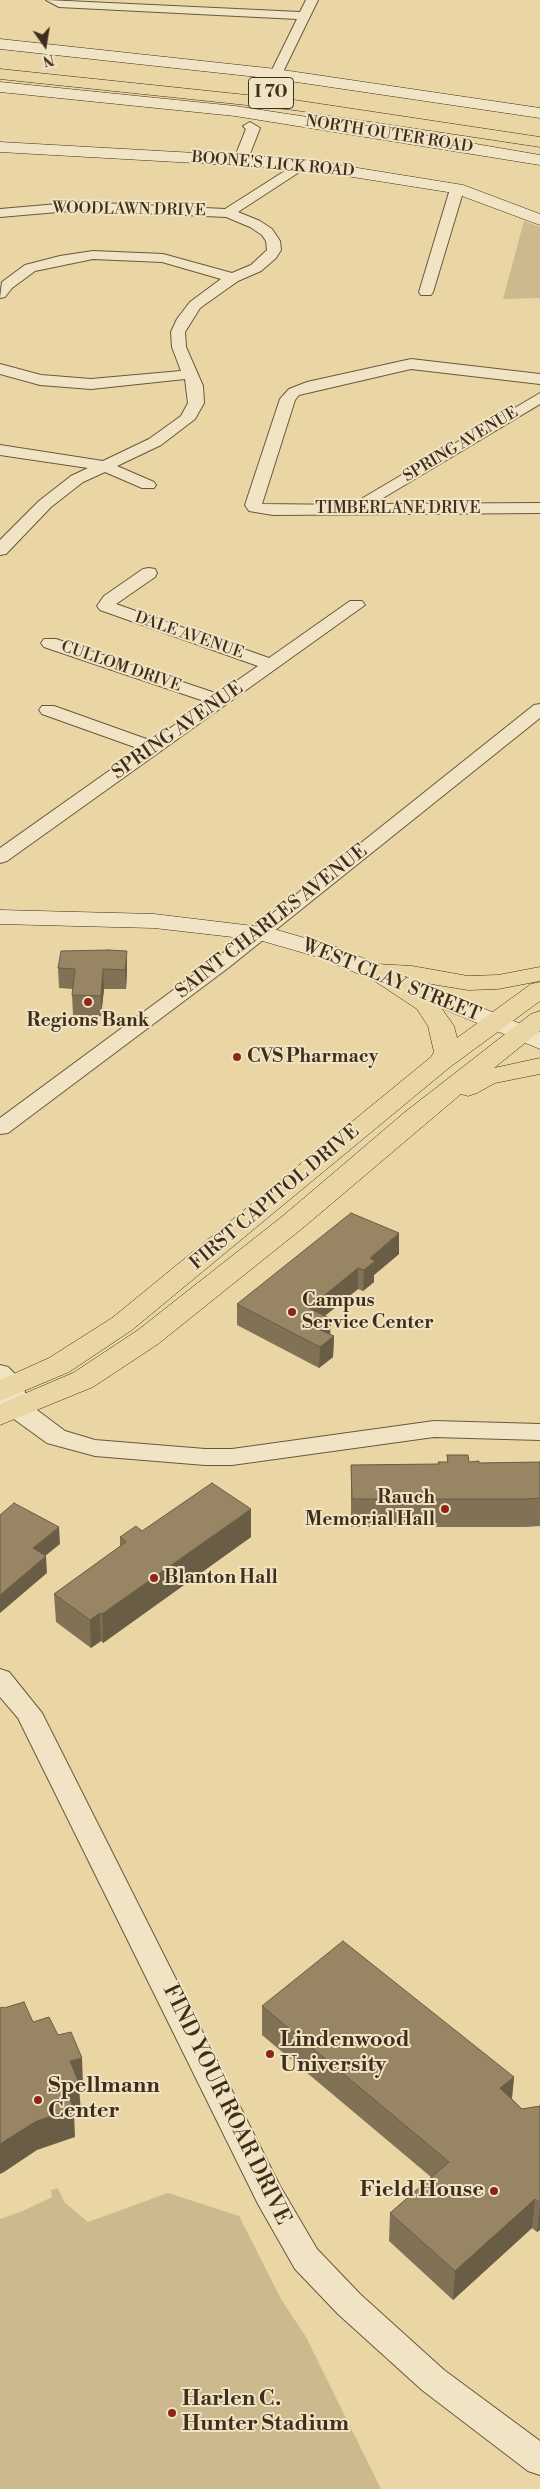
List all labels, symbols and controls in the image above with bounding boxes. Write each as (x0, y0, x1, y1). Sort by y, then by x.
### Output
north arrow (20, 20, 70, 70)
text: N (41, 50, 56, 70)
road number: I 70 (248, 78, 294, 109)
street label: NORTH OUTER ROAD (304, 112, 474, 158)
street label: BOONE'S LICK ROAD (191, 148, 355, 182)
street label: WOODLAWN DRIVE (52, 199, 206, 221)
street label: SPRING AVENUE (400, 403, 522, 487)
street label: TIMBERLANE DRIVE (315, 499, 481, 519)
street label: DALE AVENUE (132, 608, 246, 664)
street label: CULLOM DRIVE (58, 637, 184, 697)
street label: SPRING AVENUE (108, 677, 248, 785)
street label: SAINT CHARLES AVENUE (172, 840, 372, 1004)
street label: WEST CLAY STREET (298, 935, 484, 1027)
marker: Regions Bank (82, 996, 94, 1008)
place label: Regions Bank (27, 1010, 149, 1032)
place label: CVS Pharmacy (247, 1046, 378, 1068)
marker: CVS Pharmacy (231, 1051, 243, 1063)
street label: FIRST CAPITOL DRIVE (186, 1120, 364, 1276)
place label: Campus Service Center (302, 1290, 434, 1334)
marker: Campus Service Center (286, 1306, 298, 1318)
place label: Rauch Memorial Hall (305, 1487, 435, 1531)
marker: Rauch Memorial Hall (439, 1503, 451, 1515)
place label: Blanton Hall (164, 1567, 278, 1589)
marker: Blanton Hall (148, 1572, 160, 1584)
street label: FIND YOUR ROAR DRIVE (156, 1980, 296, 2230)
place label: Lindenwood University (280, 2028, 410, 2080)
marker: Lindenwood University (264, 2048, 276, 2060)
place label: Spellmann Center (48, 2074, 160, 2126)
marker: Spellmann Center (32, 2094, 44, 2106)
place label: Field House (360, 2178, 484, 2204)
marker: Field House (488, 2185, 500, 2197)
place label: Harlen C. Hunter Stadium (182, 2387, 349, 2438)
marker: Harlen C. Hunter Stadium (166, 2407, 178, 2419)

